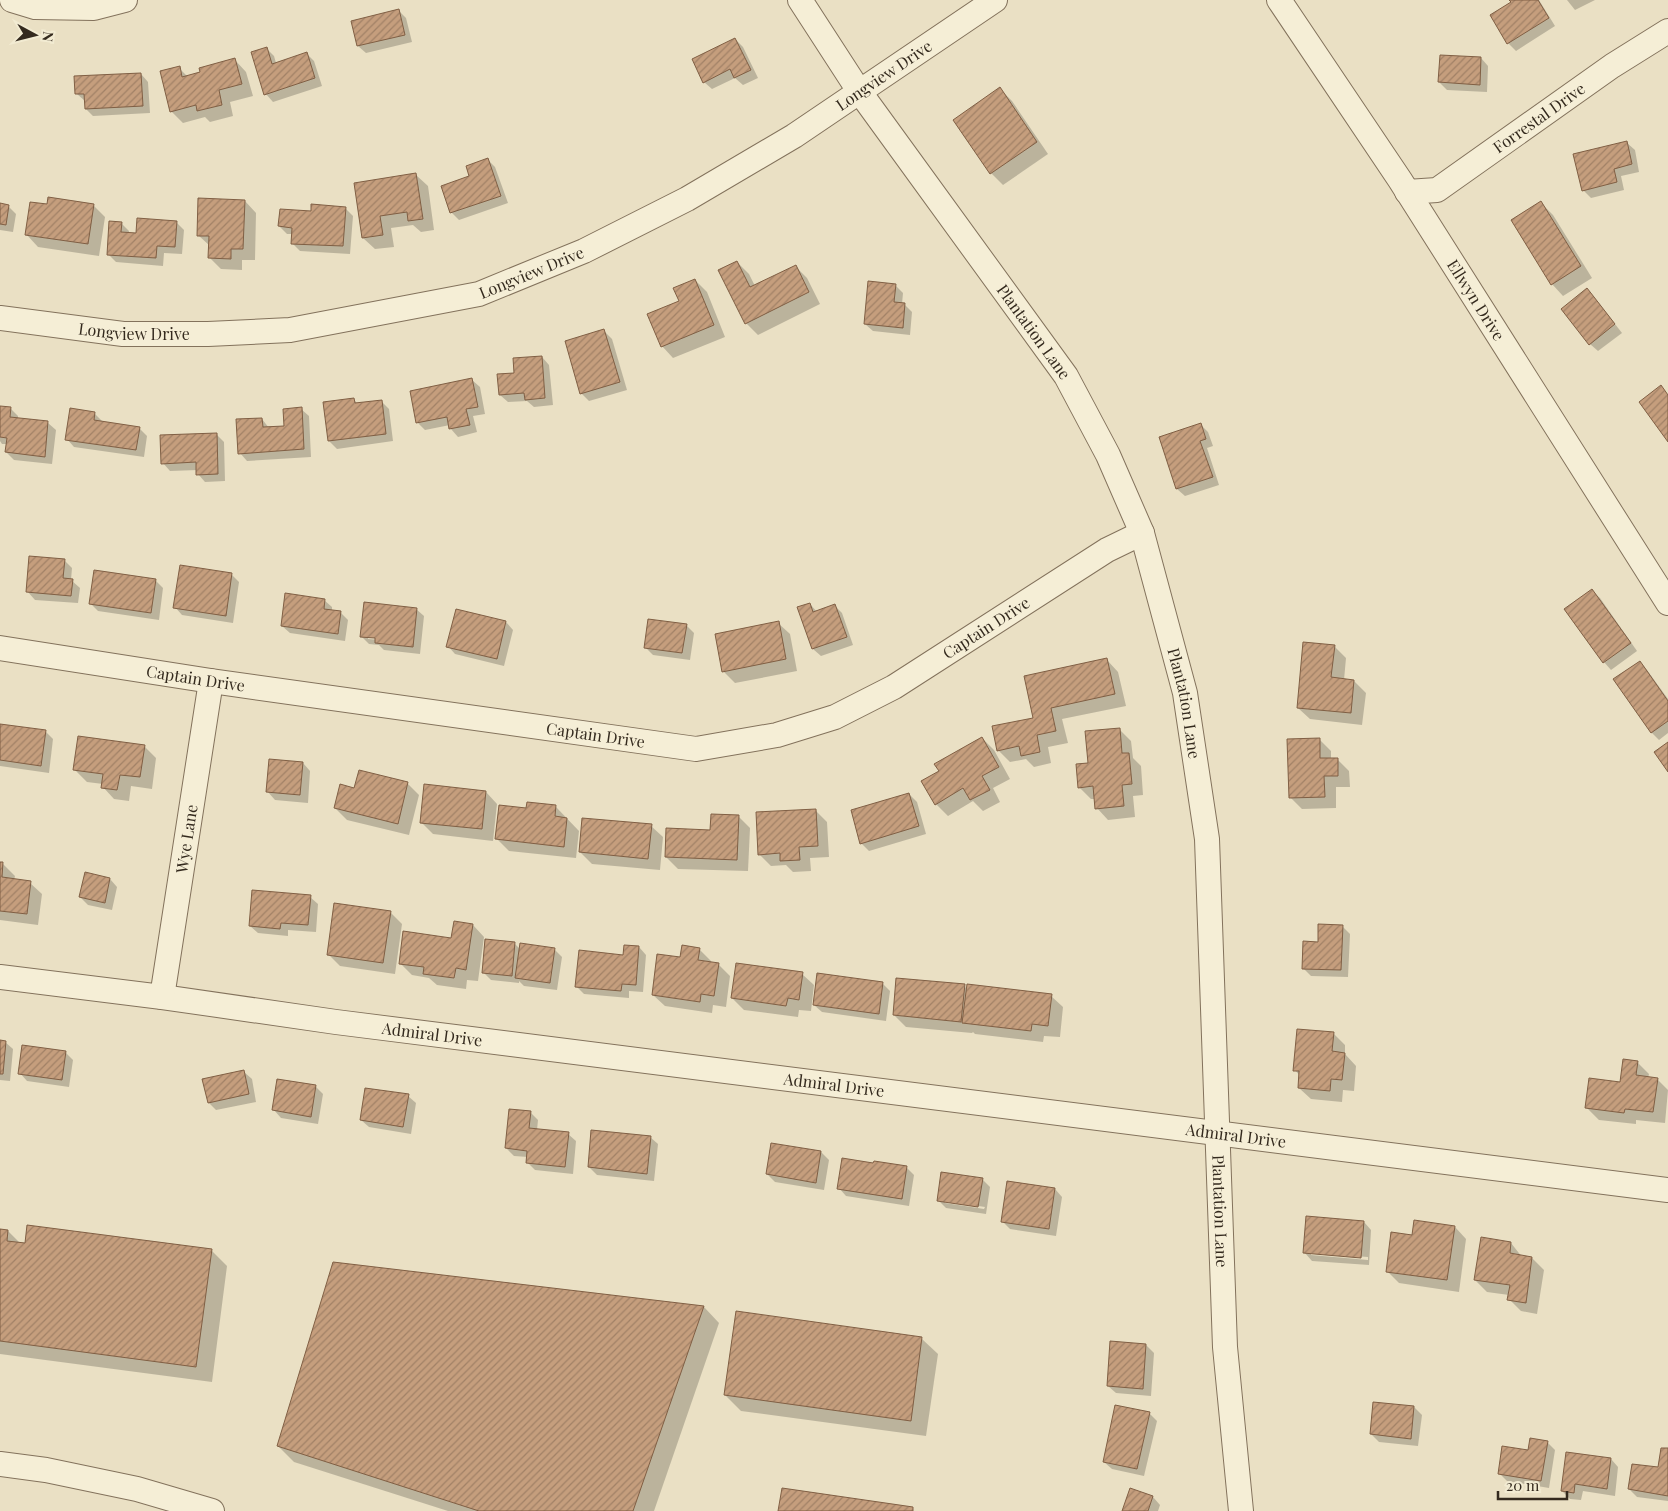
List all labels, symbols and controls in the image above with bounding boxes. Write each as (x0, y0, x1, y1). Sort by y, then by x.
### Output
north arrow (10, 10, 60, 60)
text: N (38, 30, 58, 43)
street label: Longview Drive (831, 35, 936, 115)
street label: Forrestal Drive (1488, 78, 1589, 157)
street label: Longview Drive (475, 241, 587, 303)
street label: Ellwyn Drive (1443, 255, 1510, 344)
street label: Plantation Lane (993, 280, 1076, 383)
street label: Longview Drive (77, 317, 190, 344)
street label: Captain Drive (938, 592, 1033, 663)
street label: Plantation Lane (1163, 645, 1206, 760)
street label: Captain Drive (145, 660, 246, 696)
street label: Captain Drive (545, 717, 646, 752)
street label: Wye Lane (170, 803, 202, 876)
street label: Admiral Drive (380, 1017, 484, 1050)
street label: Admiral Drive (782, 1067, 886, 1101)
street label: Admiral Drive (1183, 1118, 1287, 1152)
street label: Plantation Lane (1208, 1154, 1233, 1268)
scale bar (1498, 1468, 1567, 1500)
text: 20 m (1506, 1475, 1540, 1495)

